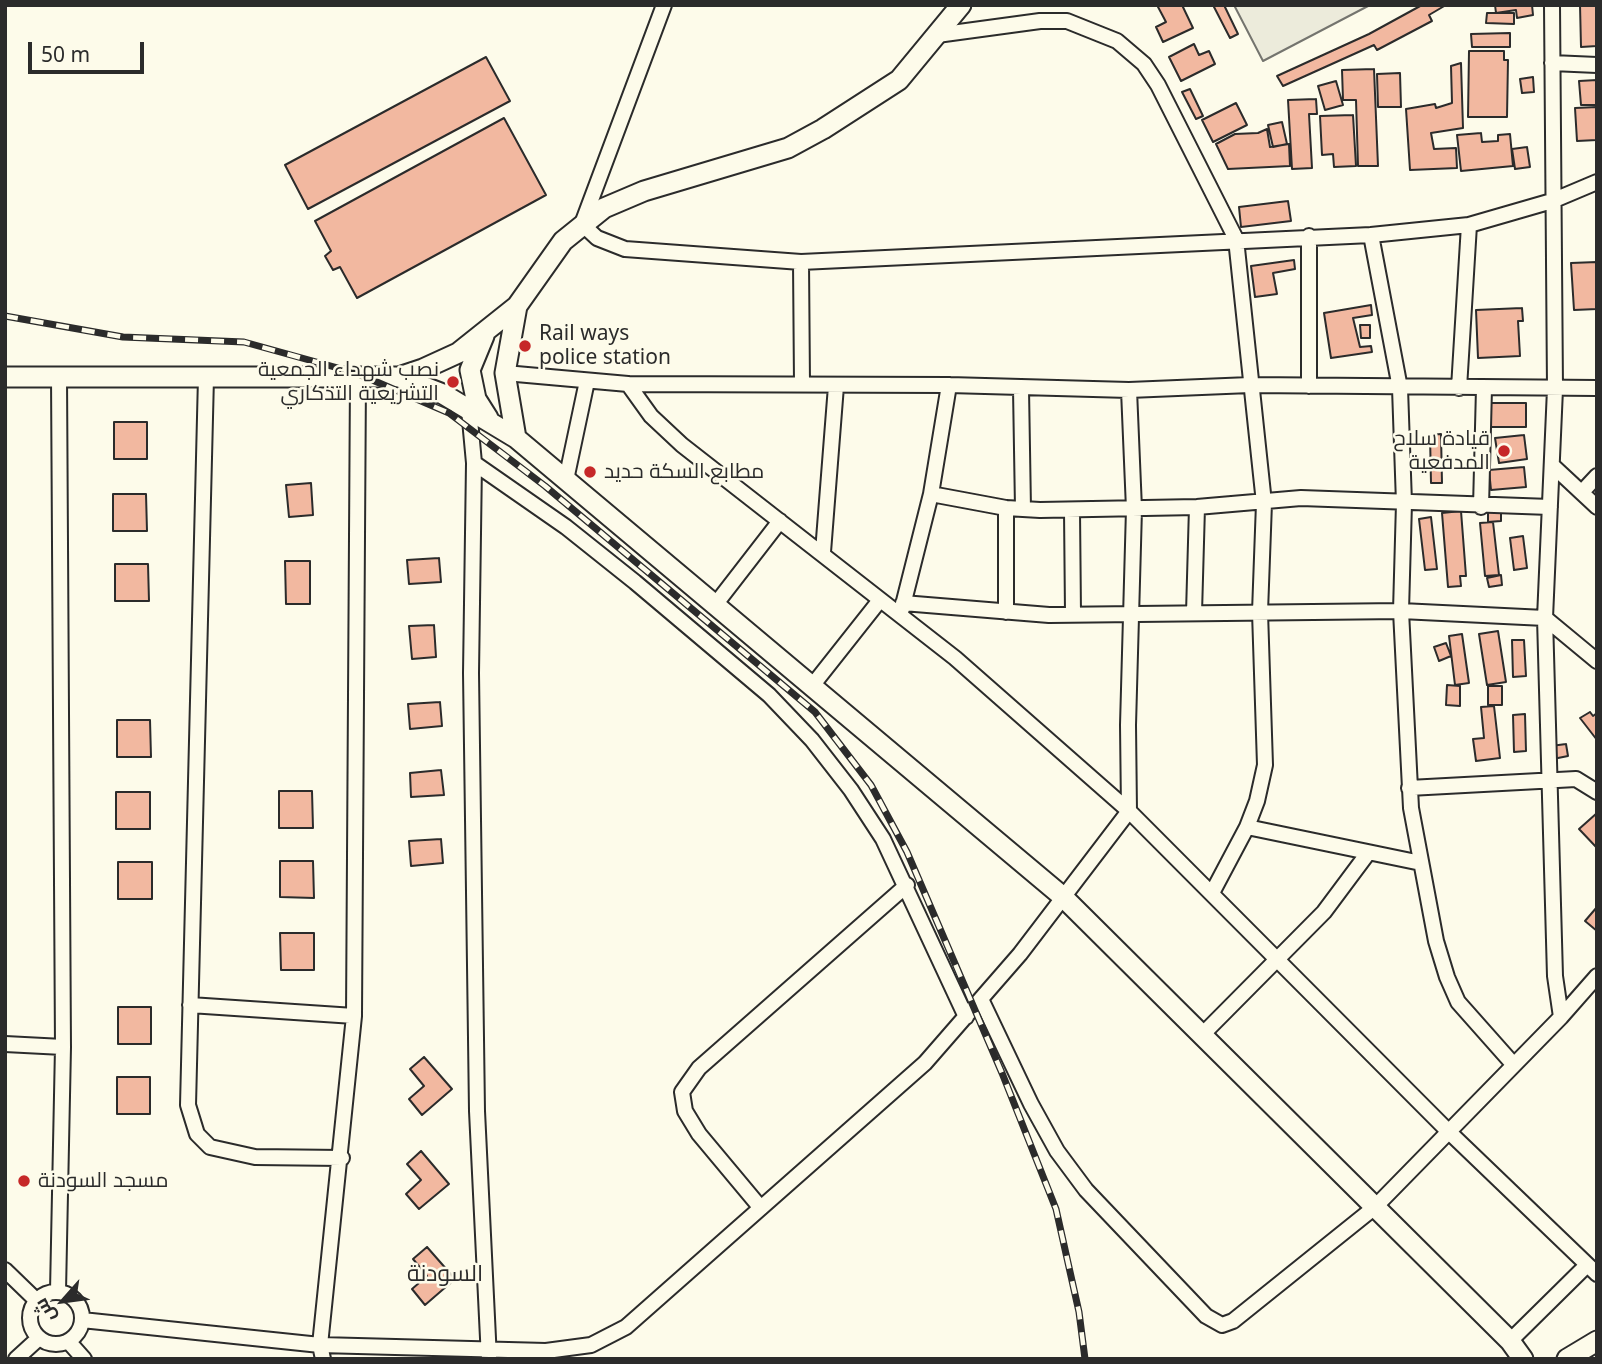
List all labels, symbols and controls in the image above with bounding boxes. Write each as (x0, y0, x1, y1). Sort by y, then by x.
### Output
scale bar (32, 28, 147, 72)
text: 50 m (41, 40, 90, 68)
place label: Rail ways police station (539, 321, 671, 371)
marker: Rail ways police station (517, 338, 533, 354)
place label: نصب شهداء الجمعية التشريعية التذكاري (258, 357, 439, 407)
marker: نصب شهداء الجمعية التشريعية التذكاري (445, 374, 461, 390)
place label: قيادة سلاح المدفعية (1393, 426, 1490, 476)
marker: قيادة سلاح المدفعية (1496, 443, 1512, 459)
place label: مطابع السكة حديد (604, 459, 764, 485)
marker: مطابع السكة حديد (582, 464, 598, 480)
place label: مسجد السودنة (38, 1168, 168, 1194)
marker: مسجد السودنة (16, 1173, 32, 1189)
district label: السودنة (407, 1260, 483, 1288)
north arrow (28, 1266, 98, 1336)
text: ش (27, 1294, 62, 1328)

